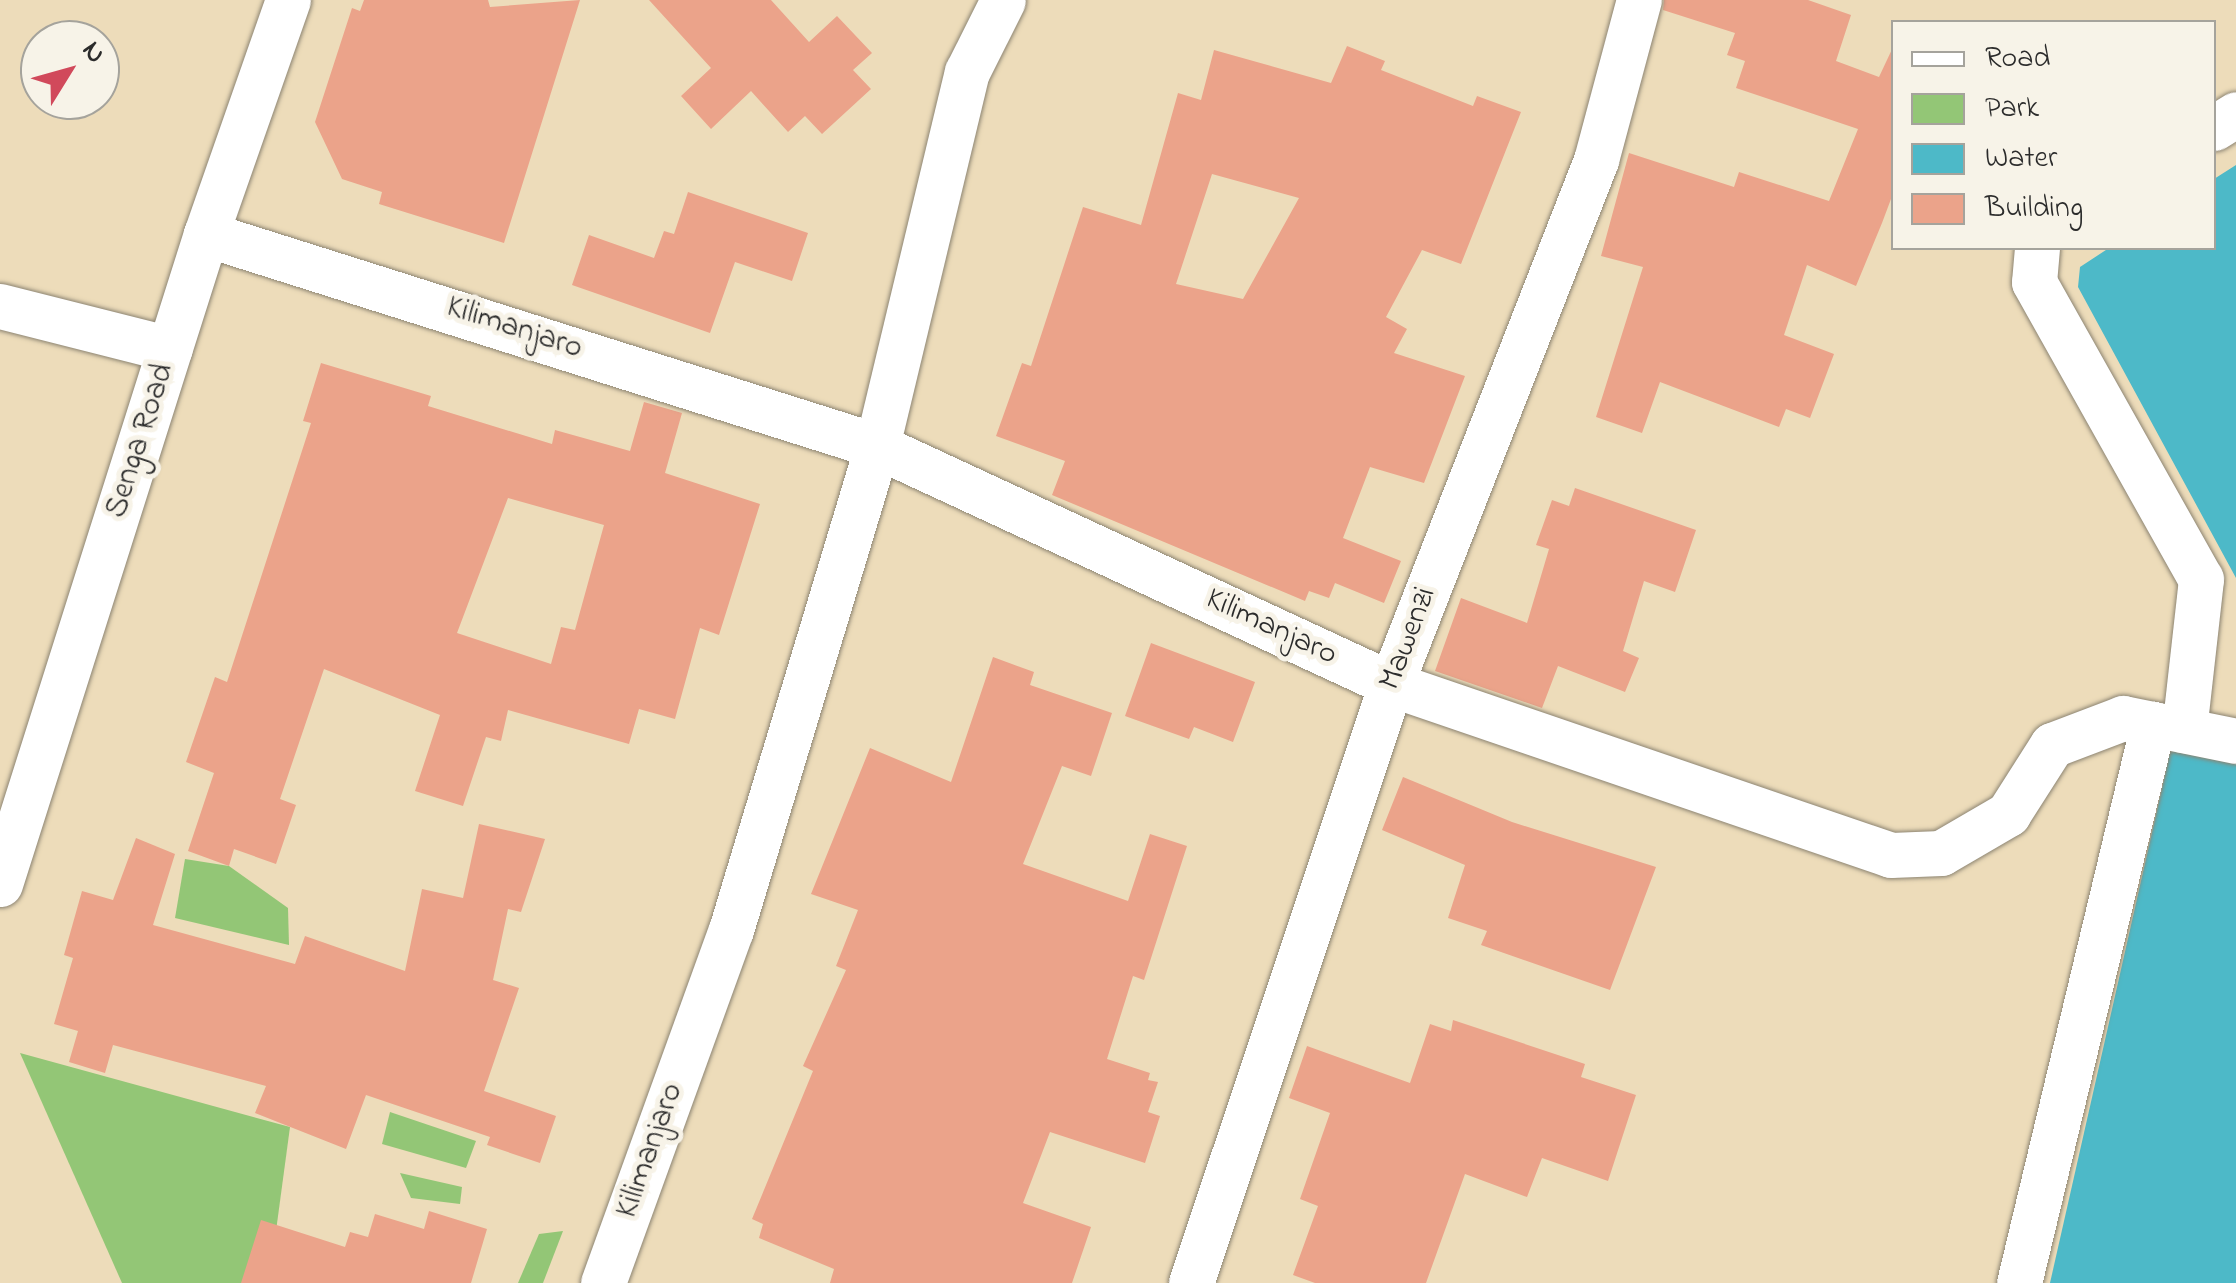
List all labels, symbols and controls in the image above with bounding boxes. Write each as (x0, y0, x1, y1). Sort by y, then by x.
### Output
north arrow (20, 20, 120, 120)
legend (1891, 20, 2216, 250)
text: N (71, 33, 115, 73)
text: Road (1985, 37, 2050, 81)
text: Park (1985, 87, 2039, 131)
text: Water (1985, 137, 2057, 181)
text: Building (1985, 187, 2083, 231)
street label: Kilimanjaro (441, 289, 587, 369)
street label: Senga Road (98, 359, 184, 523)
street label: Kilimanjaro (1199, 581, 1343, 675)
street label: Mawenzi (1372, 582, 1446, 696)
street label: Kilimanjaro (609, 1078, 693, 1224)

